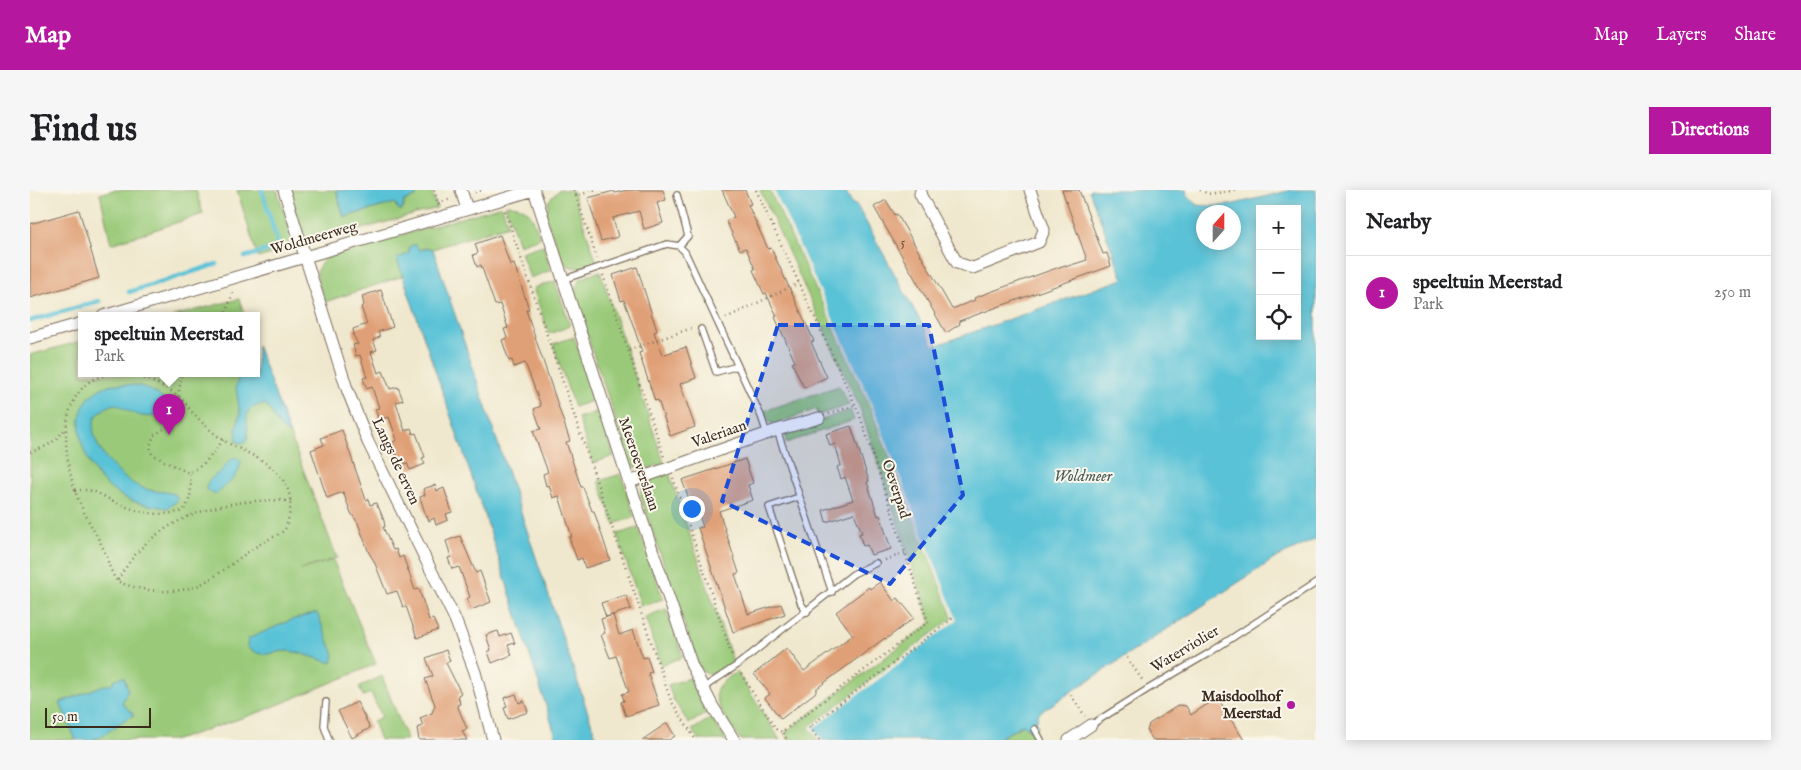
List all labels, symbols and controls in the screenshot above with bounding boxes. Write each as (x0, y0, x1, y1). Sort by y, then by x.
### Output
text: Map (25, 20, 71, 51)
text: Map (1594, 24, 1628, 47)
text: Layers (1656, 24, 1707, 47)
text: Share (1735, 24, 1776, 47)
button: Directions (1649, 107, 1771, 154)
text: Find us (30, 108, 137, 153)
north arrow (1196, 205, 1241, 250)
map controls (1256, 205, 1301, 340)
button: + (1256, 205, 1301, 250)
text: Nearby (1366, 209, 1431, 236)
street label: Woldmeerweg (268, 216, 360, 259)
house number: 5 (901, 235, 906, 250)
button: − (1256, 250, 1301, 295)
text: speeltuin Meerstad (1413, 271, 1562, 295)
text: 1 (1379, 283, 1385, 303)
text: 250 m (1714, 283, 1751, 303)
button: locate (1256, 295, 1301, 340)
text: Park (1413, 295, 1443, 315)
popup (78, 312, 260, 377)
text: speeltuin Meerstad (94, 323, 244, 347)
text: Park (94, 347, 125, 367)
pin: 1 (153, 394, 185, 435)
street label: Langs de erven (368, 414, 424, 508)
street label: Meeroeverslaan (614, 415, 664, 513)
street label: Valeriaan (688, 416, 749, 453)
street label: Oeverpad (878, 457, 915, 522)
water label: Woldmeer (1054, 467, 1114, 487)
your location (679, 496, 705, 522)
street label: Waterviolier (1147, 621, 1223, 677)
place label: Maisdoolhof Meerstad (1202, 687, 1284, 723)
marker: Maisdoolhof Meerstad (1285, 699, 1297, 711)
scale bar (45, 705, 151, 728)
text: 50 m (52, 708, 78, 726)

